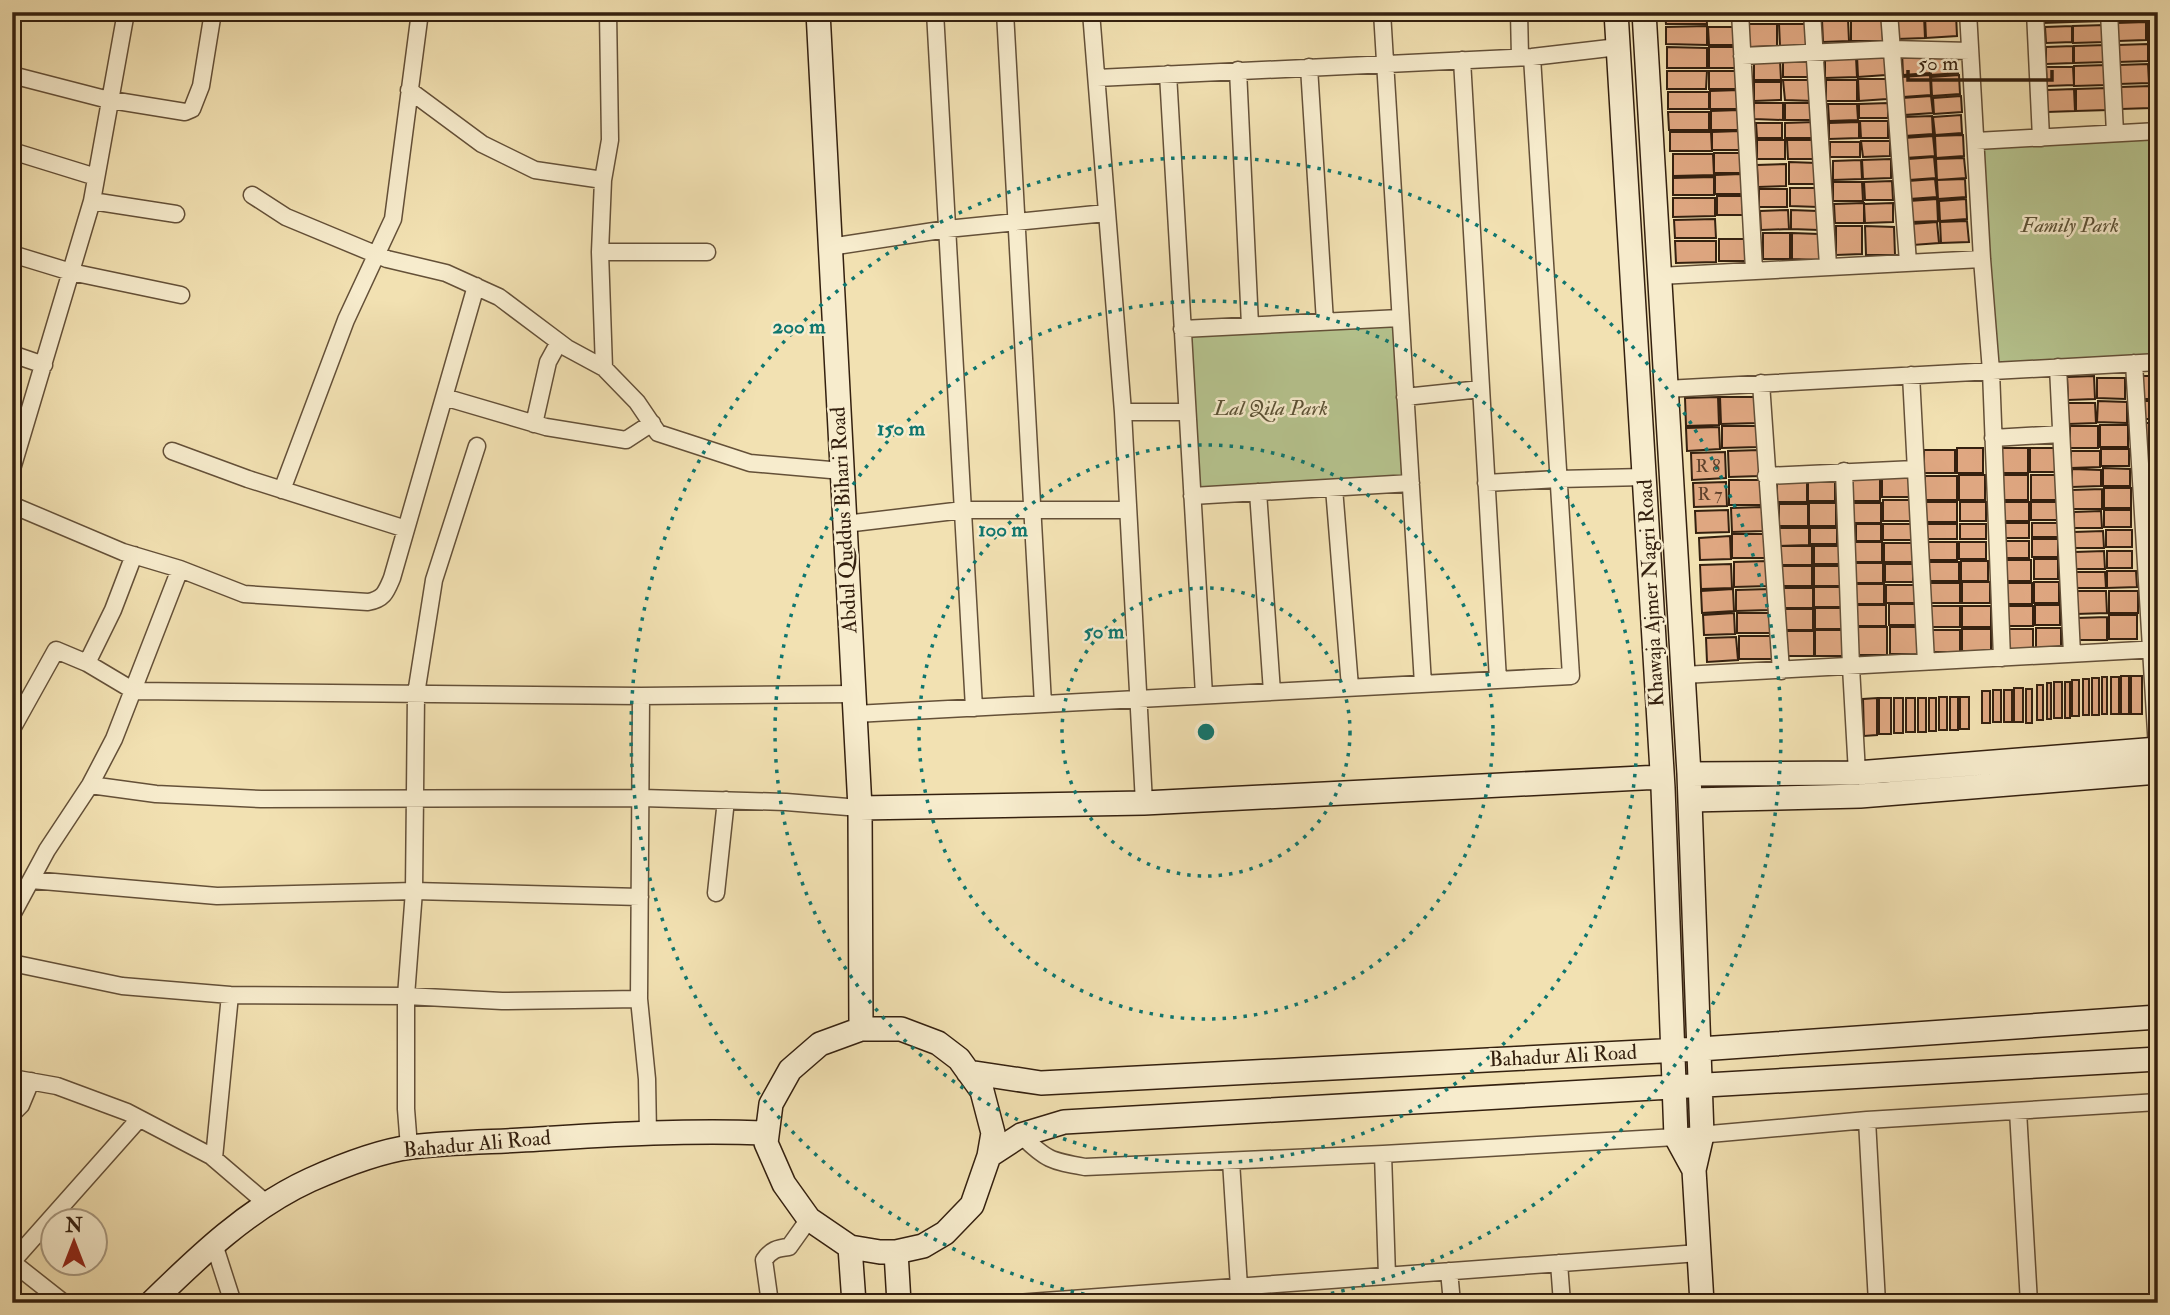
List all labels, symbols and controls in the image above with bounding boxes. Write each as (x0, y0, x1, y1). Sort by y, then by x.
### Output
scale bar (1908, 38, 2051, 82)
text: 50 m (1918, 50, 1959, 77)
park label: Family Park (2020, 212, 2119, 239)
text: 200 m (773, 313, 826, 340)
park label: Lal Qila Park (1213, 395, 1328, 422)
street label: Abdul Quddus Bihari Road (825, 405, 863, 635)
text: 150 m (877, 415, 926, 442)
house number: R 8 (1695, 455, 1721, 478)
street label: Khawaja Ajmer Nagri Road (1632, 478, 1670, 708)
house number: R 7 (1698, 483, 1722, 506)
text: 100 m (978, 516, 1029, 543)
text: 50 m (1084, 618, 1125, 645)
centre of rings (1194, 720, 1218, 744)
street label: Bahadur Ali Road (1488, 1039, 1638, 1073)
street label: Bahadur Ali Road (402, 1124, 553, 1164)
north arrow (38, 1206, 108, 1276)
text: N (64, 1214, 83, 1238)

